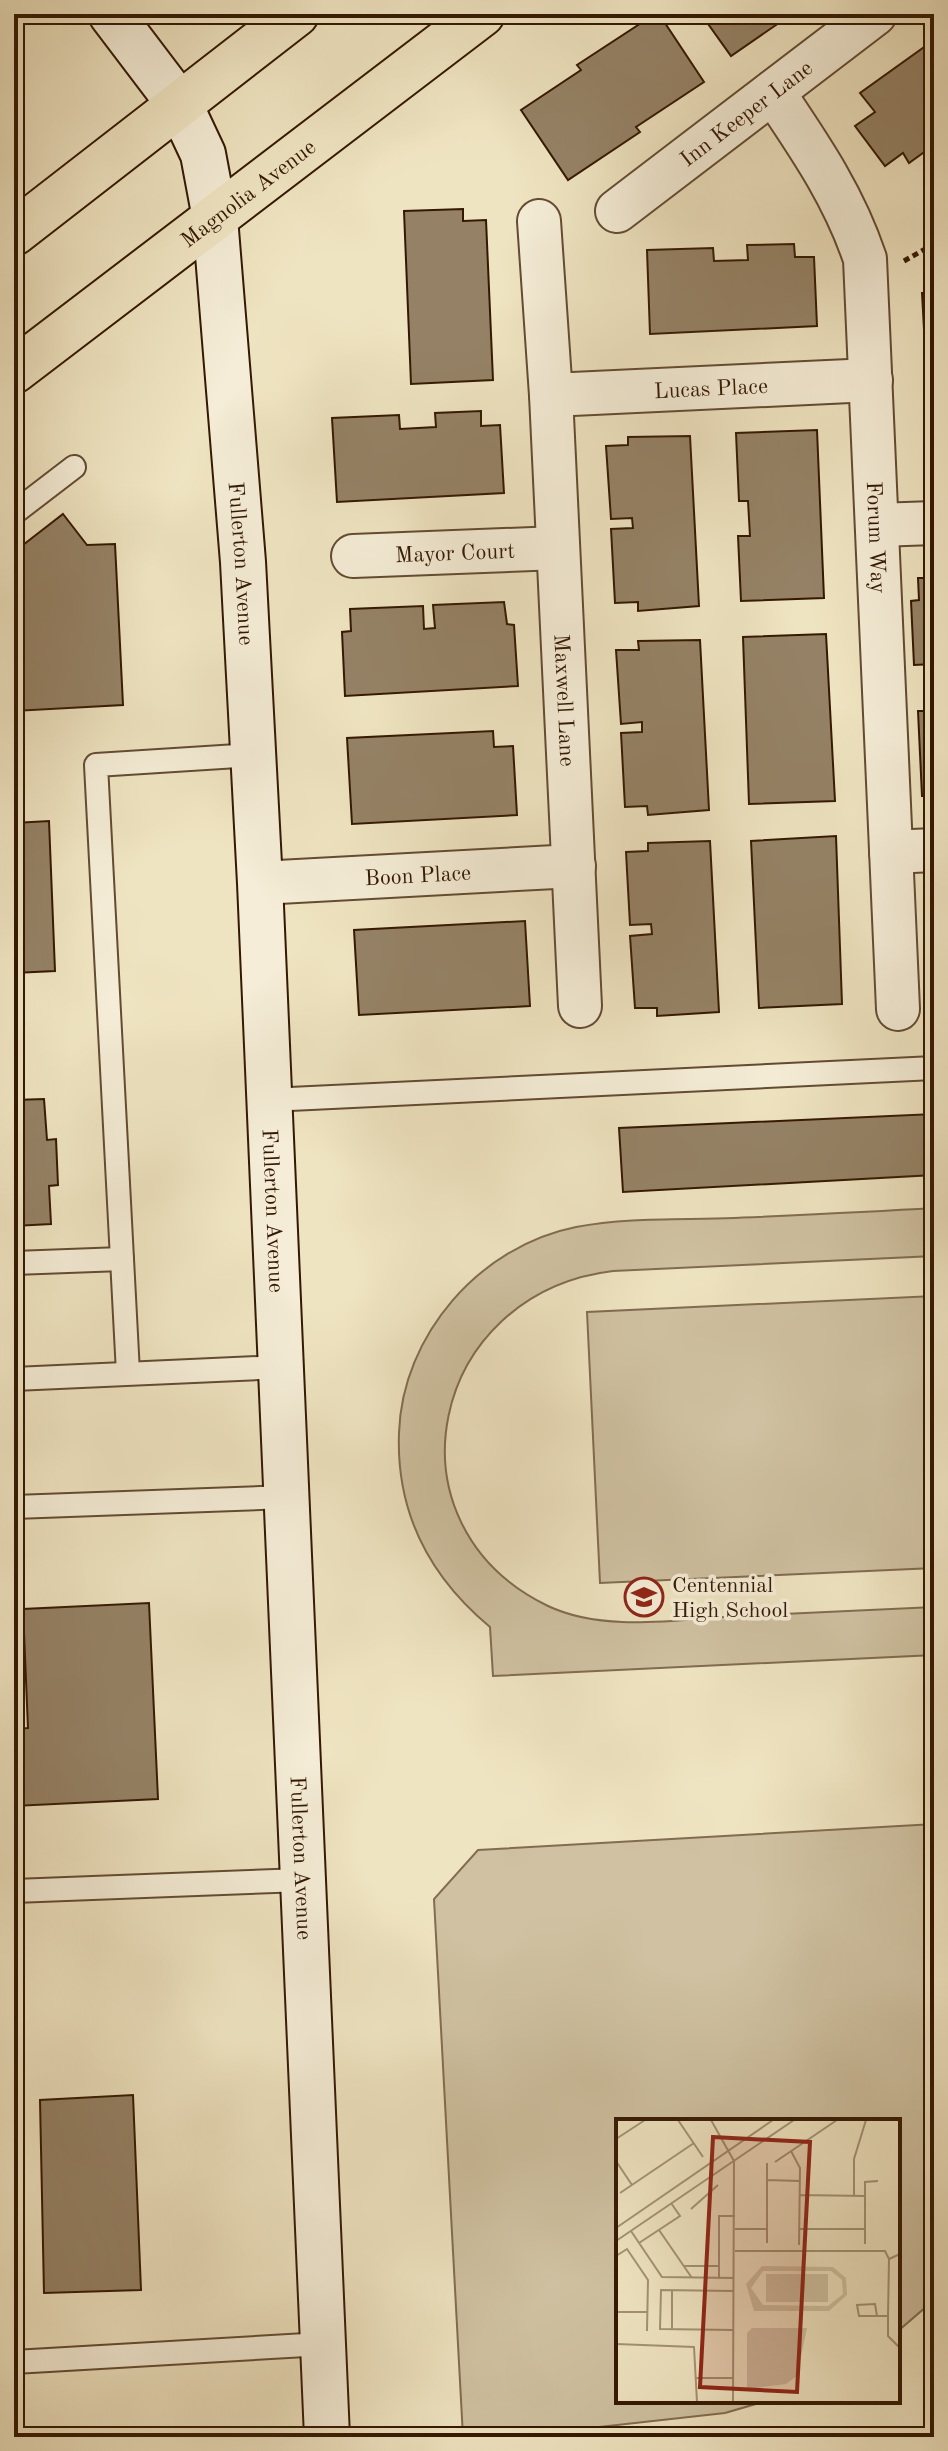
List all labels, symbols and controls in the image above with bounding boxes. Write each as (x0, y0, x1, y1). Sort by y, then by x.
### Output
street label: Inn Keeper Lane (677, 57, 817, 172)
street label: Magnolia Avenue (178, 136, 320, 252)
street label: Lucas Place (653, 376, 768, 403)
street label: Fullerton Avenue (223, 481, 256, 646)
street label: Forum Way (862, 481, 889, 595)
street label: Mayor Court (395, 541, 515, 567)
street label: Maxwell Lane (549, 634, 578, 767)
street label: Boon Place (364, 863, 472, 890)
street label: Fullerton Avenue (258, 1128, 287, 1293)
place label: Centennial High School (672, 1575, 788, 1622)
school or university icon: Centennial High School (623, 1576, 665, 1618)
street label: Fullerton Avenue (286, 1776, 315, 1941)
inset map (616, 2119, 900, 2403)

